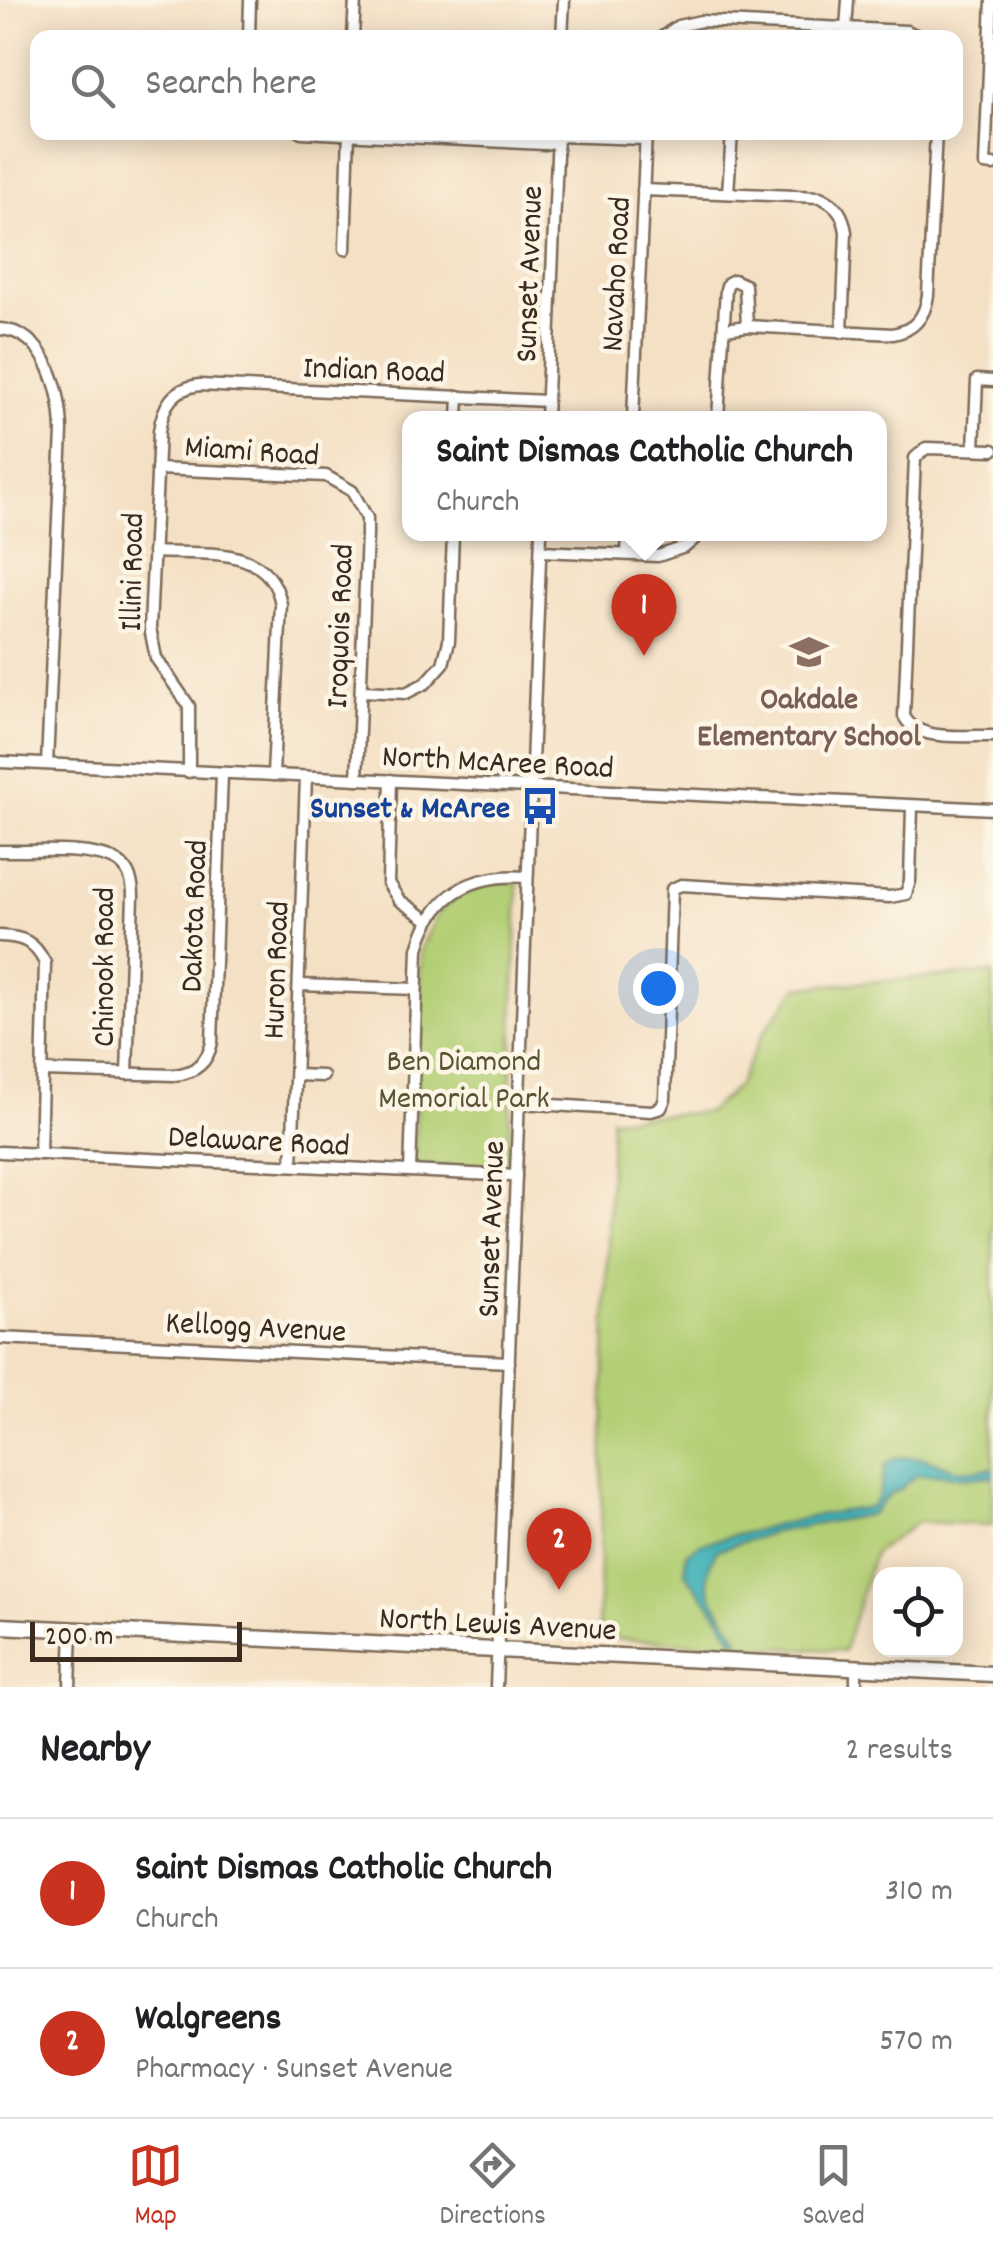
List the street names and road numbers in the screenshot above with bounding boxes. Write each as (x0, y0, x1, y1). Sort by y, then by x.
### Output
street label: Sunset Avenue (506, 185, 558, 363)
street label: Navaho Road (592, 196, 646, 353)
street label: Indian Road (302, 348, 446, 398)
street label: Miami Road (183, 426, 320, 482)
street label: Illini Road (111, 512, 159, 632)
street label: Iroquois Road (317, 543, 369, 709)
street label: North McAree Road (381, 736, 615, 794)
street label: Dakota Road (171, 839, 223, 993)
street label: Chinook Road (84, 887, 130, 1047)
street label: Huron Road (254, 900, 304, 1040)
street label: Delaware Road (167, 1116, 351, 1172)
street label: Sunset Avenue (468, 1140, 520, 1318)
street label: Kellogg Avenue (164, 1302, 347, 1358)
street label: North Lewis Avenue (378, 1598, 618, 1656)

